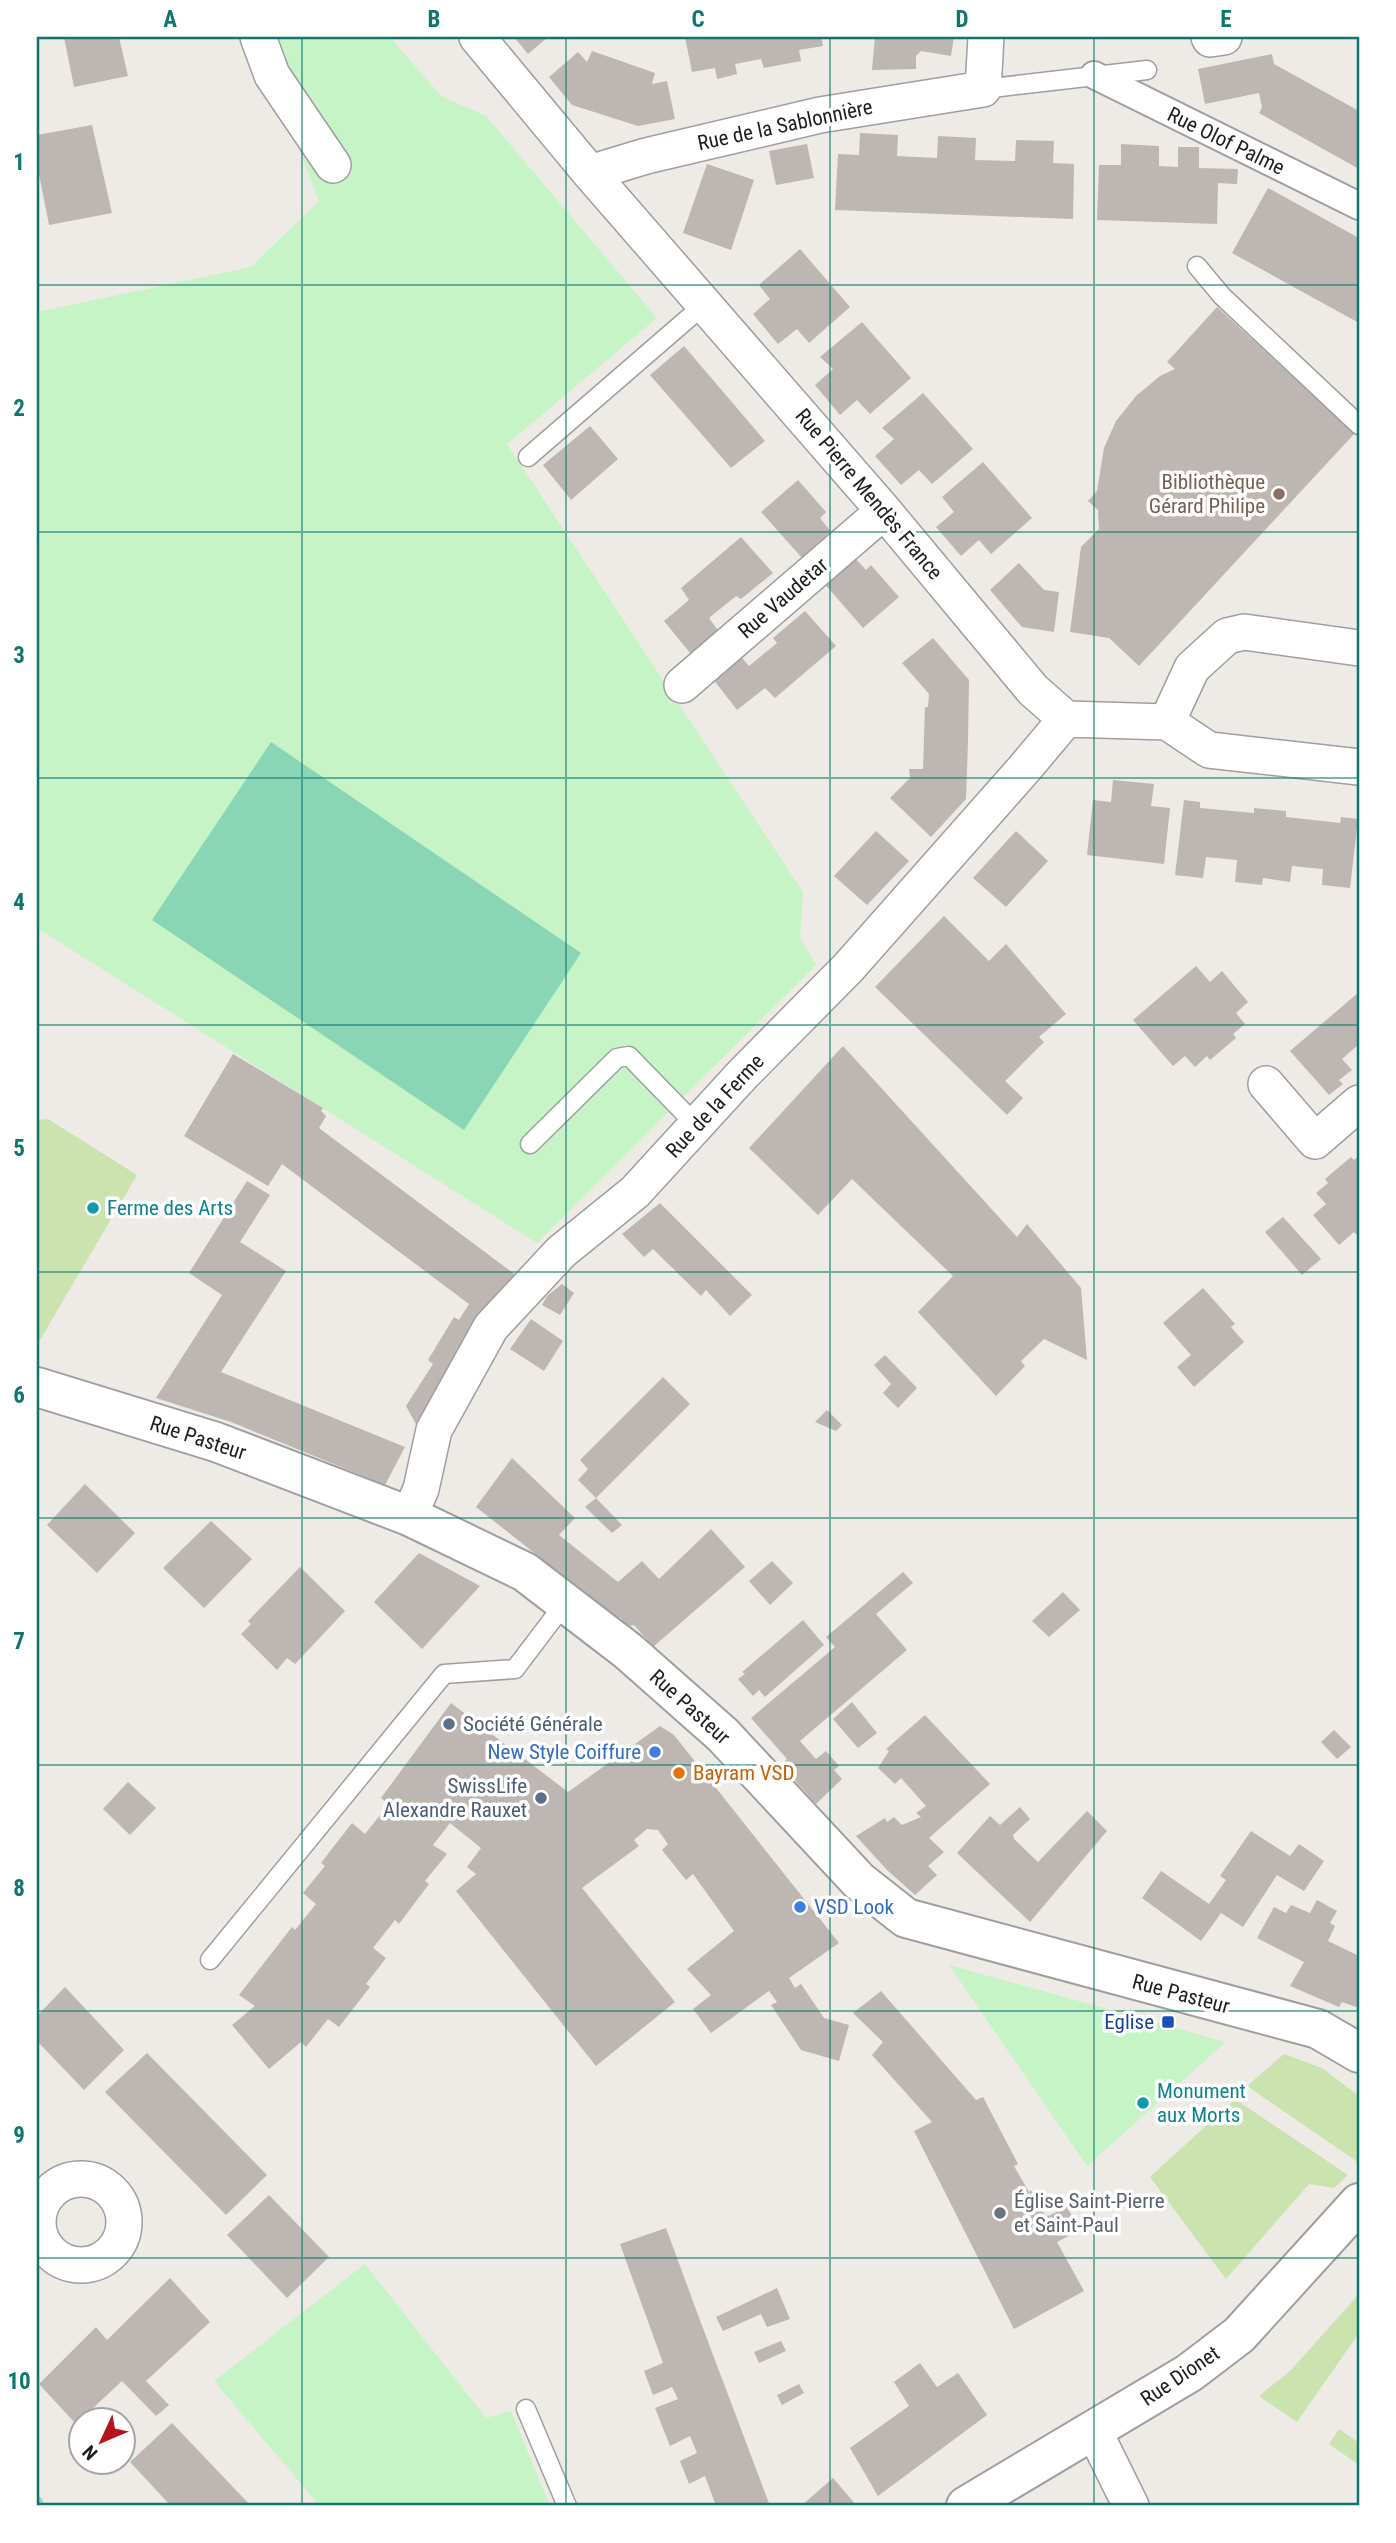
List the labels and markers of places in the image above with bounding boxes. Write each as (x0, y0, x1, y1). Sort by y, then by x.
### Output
place label: Bibliothèque Gérard Philipe (1149, 470, 1265, 518)
marker: Bibliothèque Gérard Philipe (1271, 486, 1287, 502)
place label: Ferme des Arts (107, 1196, 233, 1220)
marker: Ferme des Arts (85, 1200, 101, 1216)
place label: Société Générale (463, 1712, 603, 1736)
marker: Société Générale (441, 1716, 457, 1732)
place label: New Style Coiffure (488, 1740, 641, 1764)
marker: New Style Coiffure (647, 1744, 663, 1760)
place label: Bayram VSD (693, 1761, 794, 1785)
marker: Bayram VSD (671, 1765, 687, 1781)
place label: SwissLife Alexandre Rauxet (383, 1774, 527, 1822)
marker: SwissLife Alexandre Rauxet (533, 1790, 549, 1806)
place label: VSD Look (814, 1895, 895, 1919)
marker: VSD Look (792, 1899, 808, 1915)
place label: Eglise (1104, 2010, 1154, 2034)
marker: Eglise (1160, 2014, 1176, 2030)
place label: Monument aux Morts (1157, 2079, 1246, 2127)
marker: Monument aux Morts (1135, 2095, 1151, 2111)
place label: Église Saint-Pierre et Saint-Paul (1014, 2189, 1165, 2237)
marker: Église Saint-Pierre et Saint-Paul (992, 2205, 1008, 2221)

